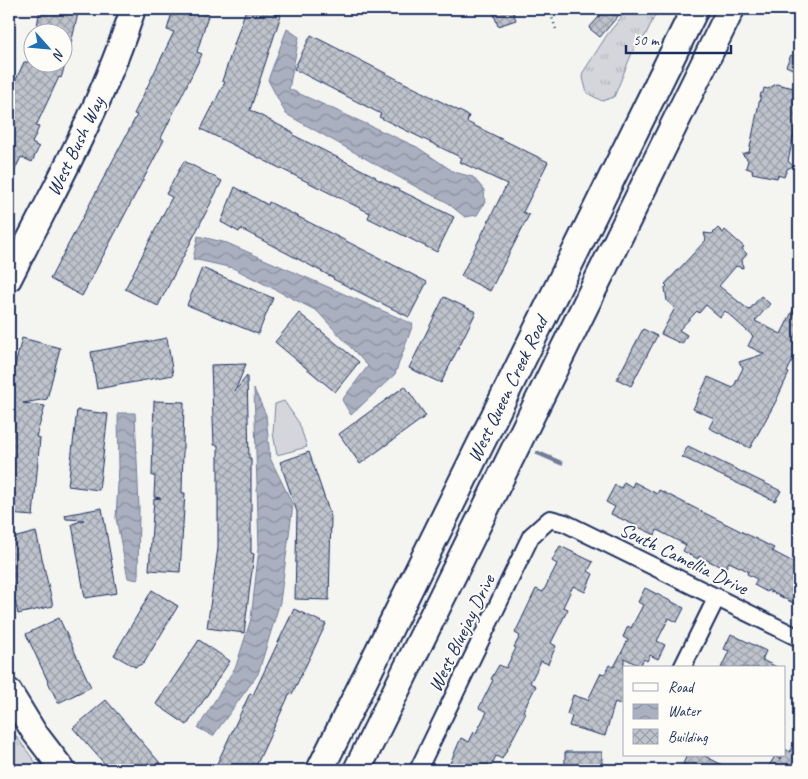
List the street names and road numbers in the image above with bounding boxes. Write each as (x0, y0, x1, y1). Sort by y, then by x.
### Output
street label: West Bush Way (41, 91, 111, 200)
street label: West Queen Creek Road (461, 310, 555, 466)
street label: South Camellia Drive (616, 517, 753, 601)
street label: West Bluejay Drive (422, 569, 501, 696)

